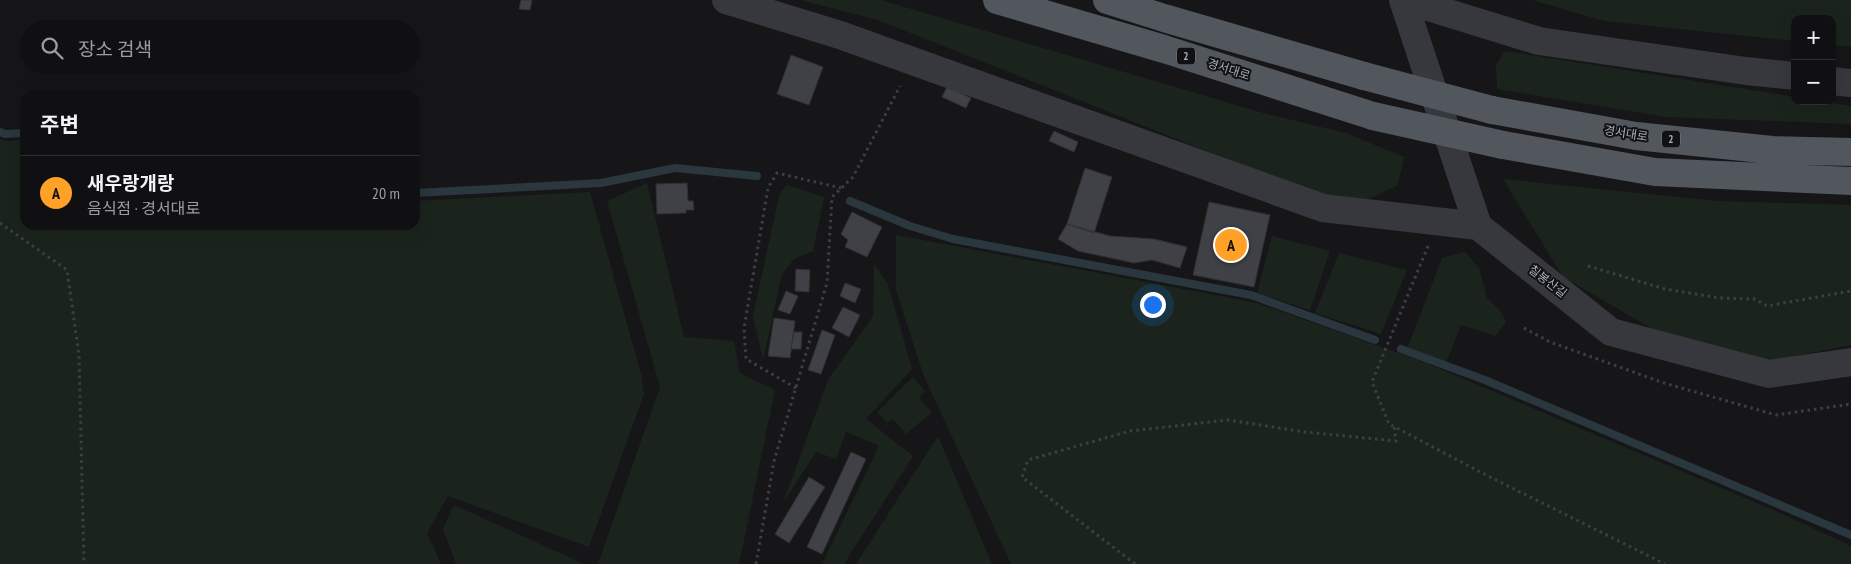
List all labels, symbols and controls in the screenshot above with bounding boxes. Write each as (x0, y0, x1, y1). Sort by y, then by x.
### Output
map controls (1791, 15, 1836, 105)
button: + (1791, 15, 1836, 60)
search box (20, 20, 420, 75)
icon: search (38, 34, 66, 62)
text: 장소 검색 (78, 37, 152, 61)
road number: 2 (1177, 48, 1195, 64)
street label: 경서대로 (1206, 55, 1252, 83)
button: − (1791, 60, 1836, 105)
text: 주변 (40, 111, 79, 138)
street label: 경서대로 (1603, 122, 1649, 144)
road number: 2 (1662, 130, 1680, 148)
text: 새우랑개랑 (87, 171, 174, 195)
text: A (52, 183, 60, 203)
text: 20 m (372, 183, 400, 203)
text: 음식점 · 경서대로 (87, 198, 200, 218)
pin: A (1215, 226, 1247, 264)
street label: 칠봉산길 (1526, 261, 1570, 301)
your location (1140, 292, 1166, 318)

